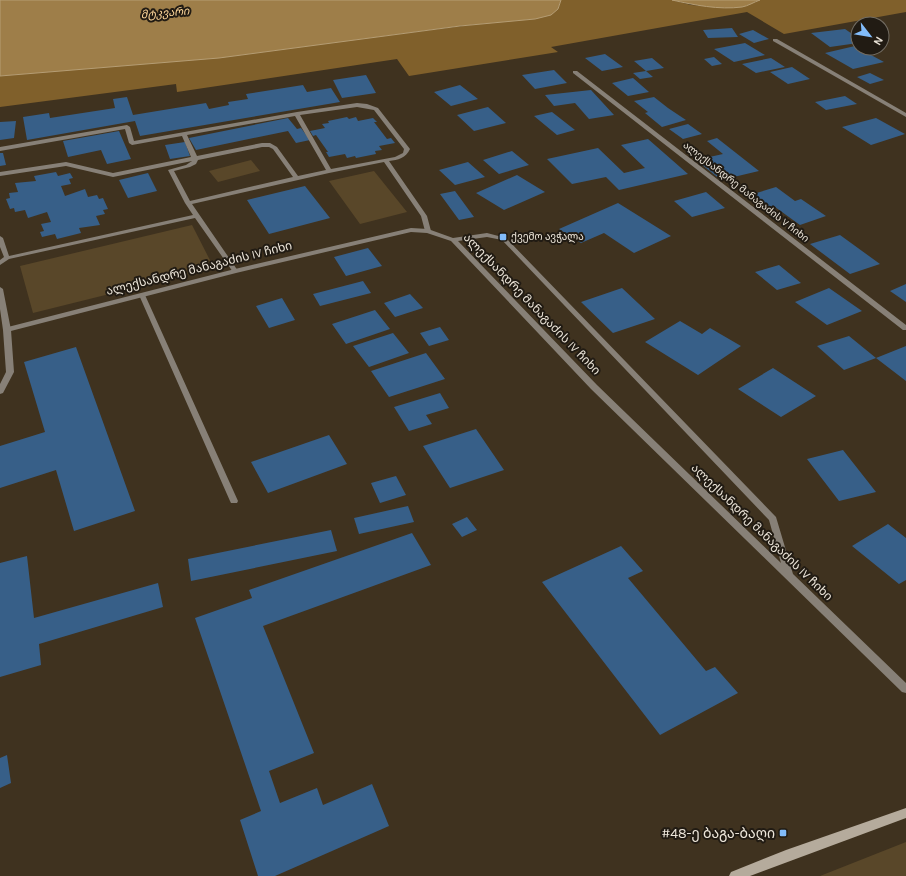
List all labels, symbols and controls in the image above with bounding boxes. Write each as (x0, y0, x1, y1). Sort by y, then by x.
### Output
water label: მტკვარი (140, 4, 190, 22)
north arrow (850, 16, 890, 56)
text: N (871, 34, 886, 48)
street label: ალექსანდრე მანაგაძის V ჩიხი (681, 139, 812, 245)
street label: ალექსანდრე მანაგაძის IV ჩიხი (460, 230, 603, 378)
place label: ქვემო ავჭალა (511, 231, 584, 243)
marker: ქვემო ავჭალა (498, 232, 508, 242)
street label: ალექსანდრე მანაგაძის IV ჩიხი (105, 238, 294, 299)
street label: ალექსანდრე მანაგაძის IV ჩიხი (688, 461, 836, 604)
place label: #48-ე ბაგა-ბაღი (661, 825, 775, 842)
marker: #48-ე ბაგა-ბაღი (778, 828, 788, 838)

